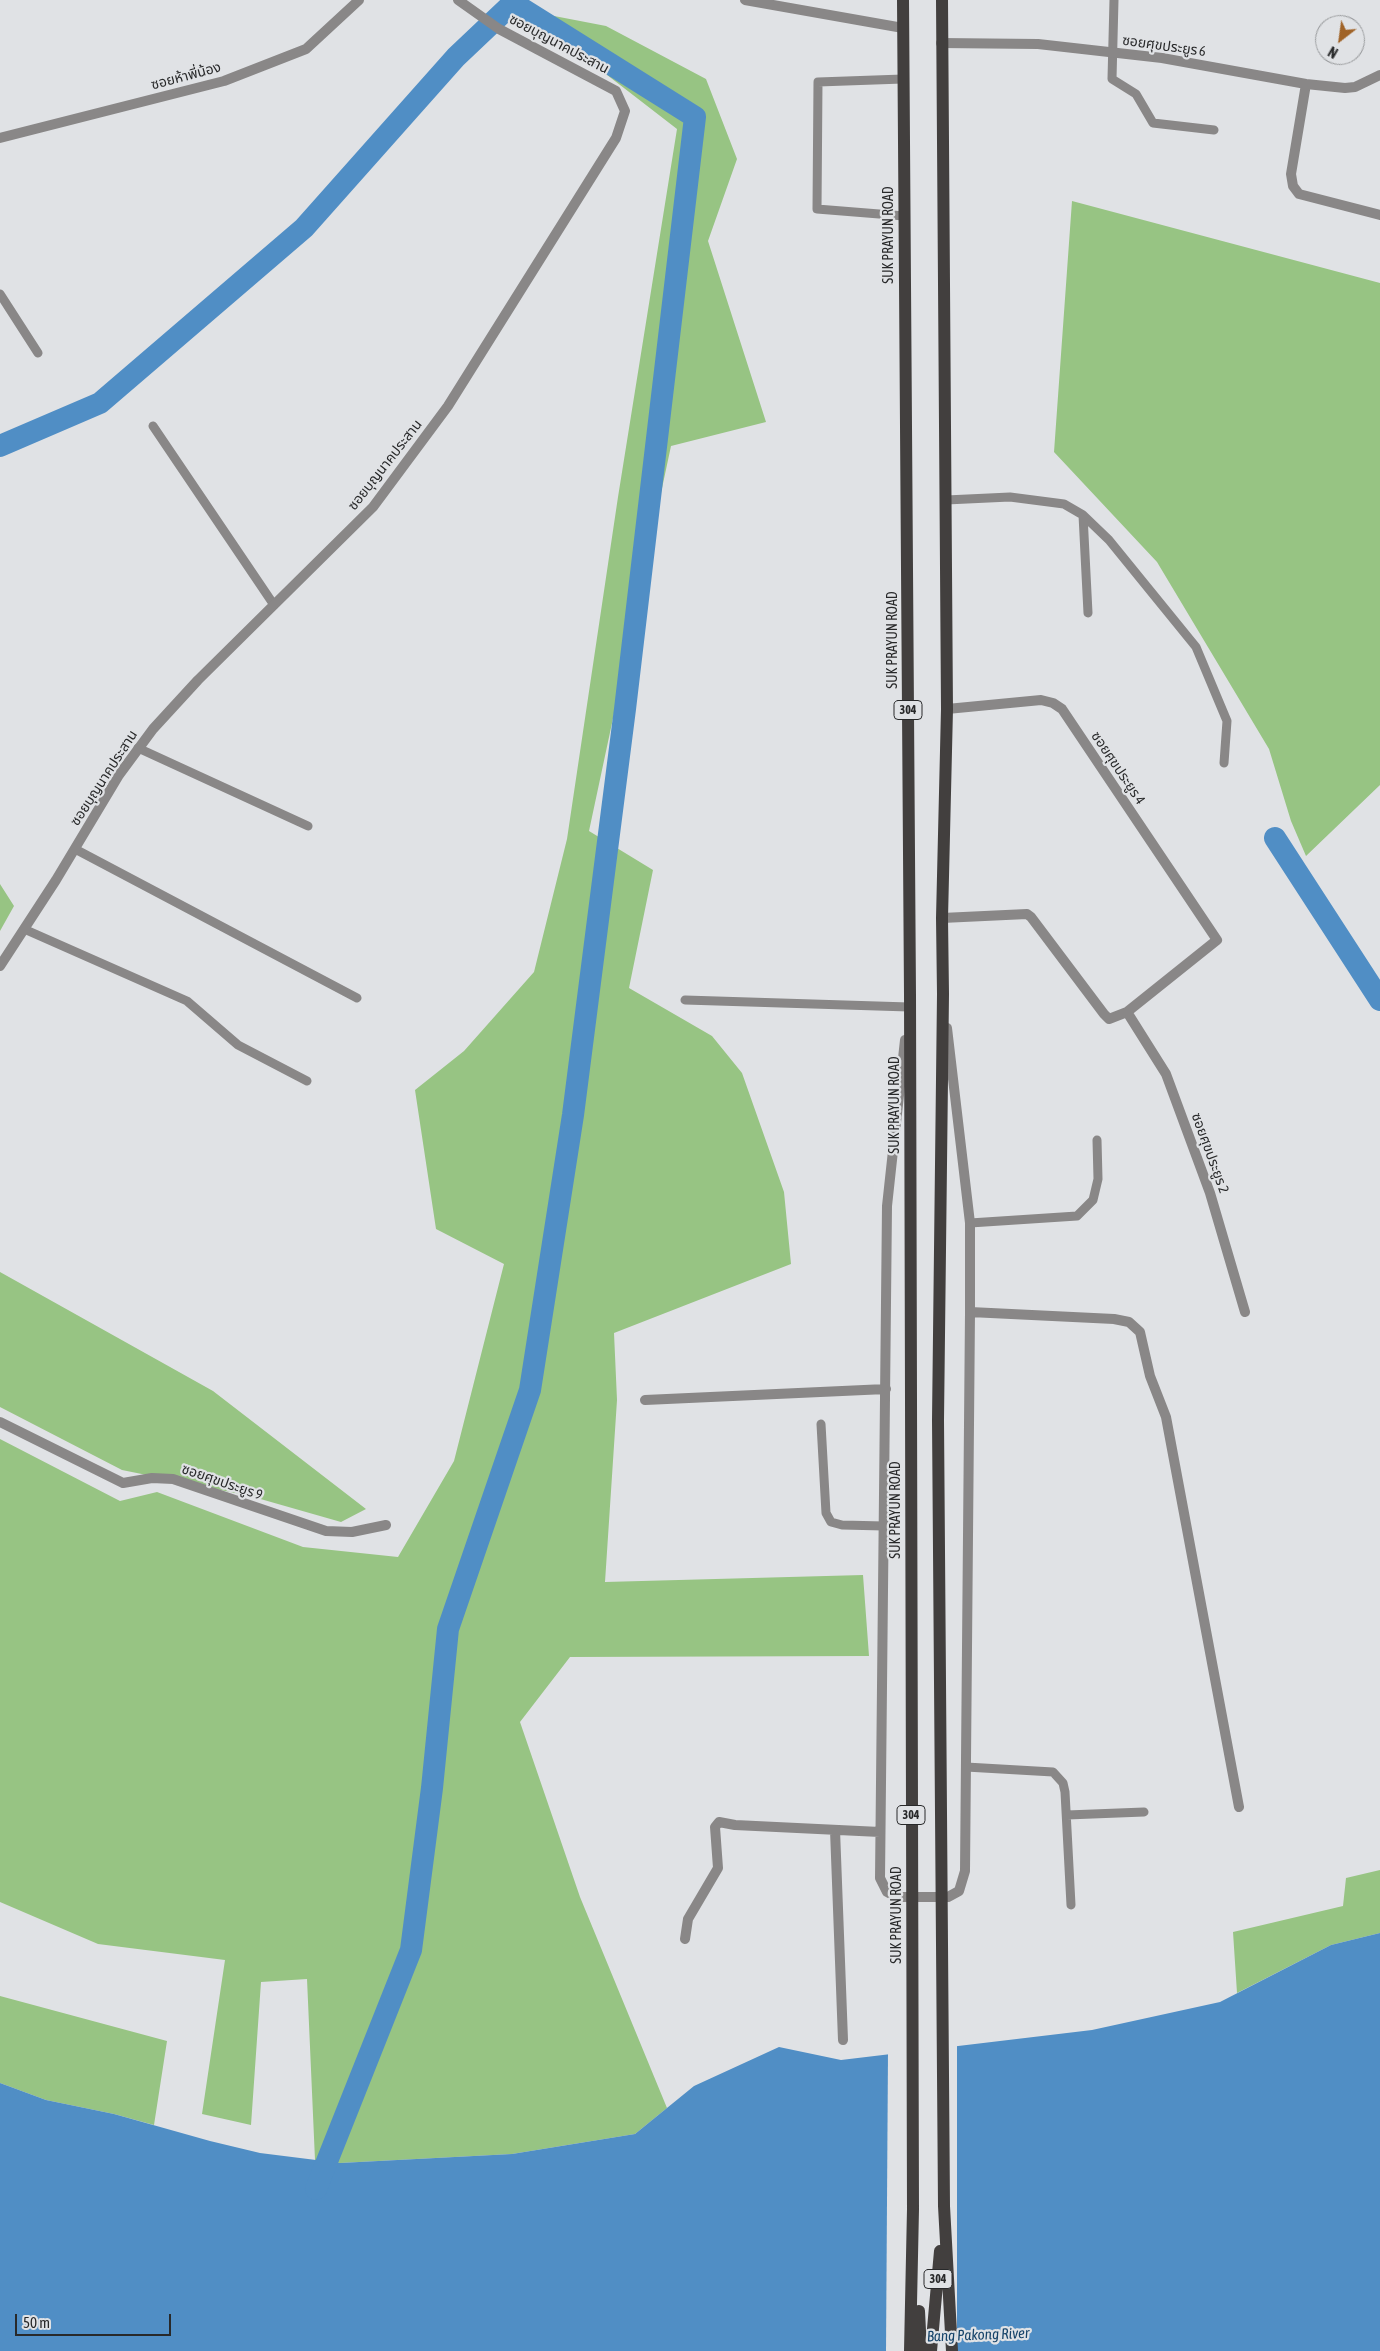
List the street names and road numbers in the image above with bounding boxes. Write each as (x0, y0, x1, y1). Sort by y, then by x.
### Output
street label: ซอยบุญนาคประสาน (506, 11, 612, 77)
street label: ซอยศุขประยูร 6 (1121, 32, 1207, 60)
street label: ซอยห้าพี่น้อง (149, 59, 223, 93)
street label: SUK PRAYUN ROAD (881, 186, 897, 284)
street label: ซอยบุญนาคประสาน (344, 416, 426, 514)
street label: SUK PRAYUN ROAD (885, 591, 901, 689)
road number: 304 (894, 700, 922, 720)
street label: ซอยบุญนาคประสาน (67, 727, 141, 829)
street label: ซอยศุขประยูร 4 (1087, 728, 1149, 808)
street label: SUK PRAYUN ROAD (887, 1056, 903, 1154)
street label: ซอยศุขประยูร 2 (1188, 1111, 1232, 1195)
street label: ซอยศุขประยูร 9 (179, 1460, 265, 1504)
street label: SUK PRAYUN ROAD (888, 1461, 904, 1559)
road number: 304 (897, 1806, 925, 1824)
street label: SUK PRAYUN ROAD (889, 1866, 905, 1964)
road number: 304 (924, 2270, 952, 2288)

